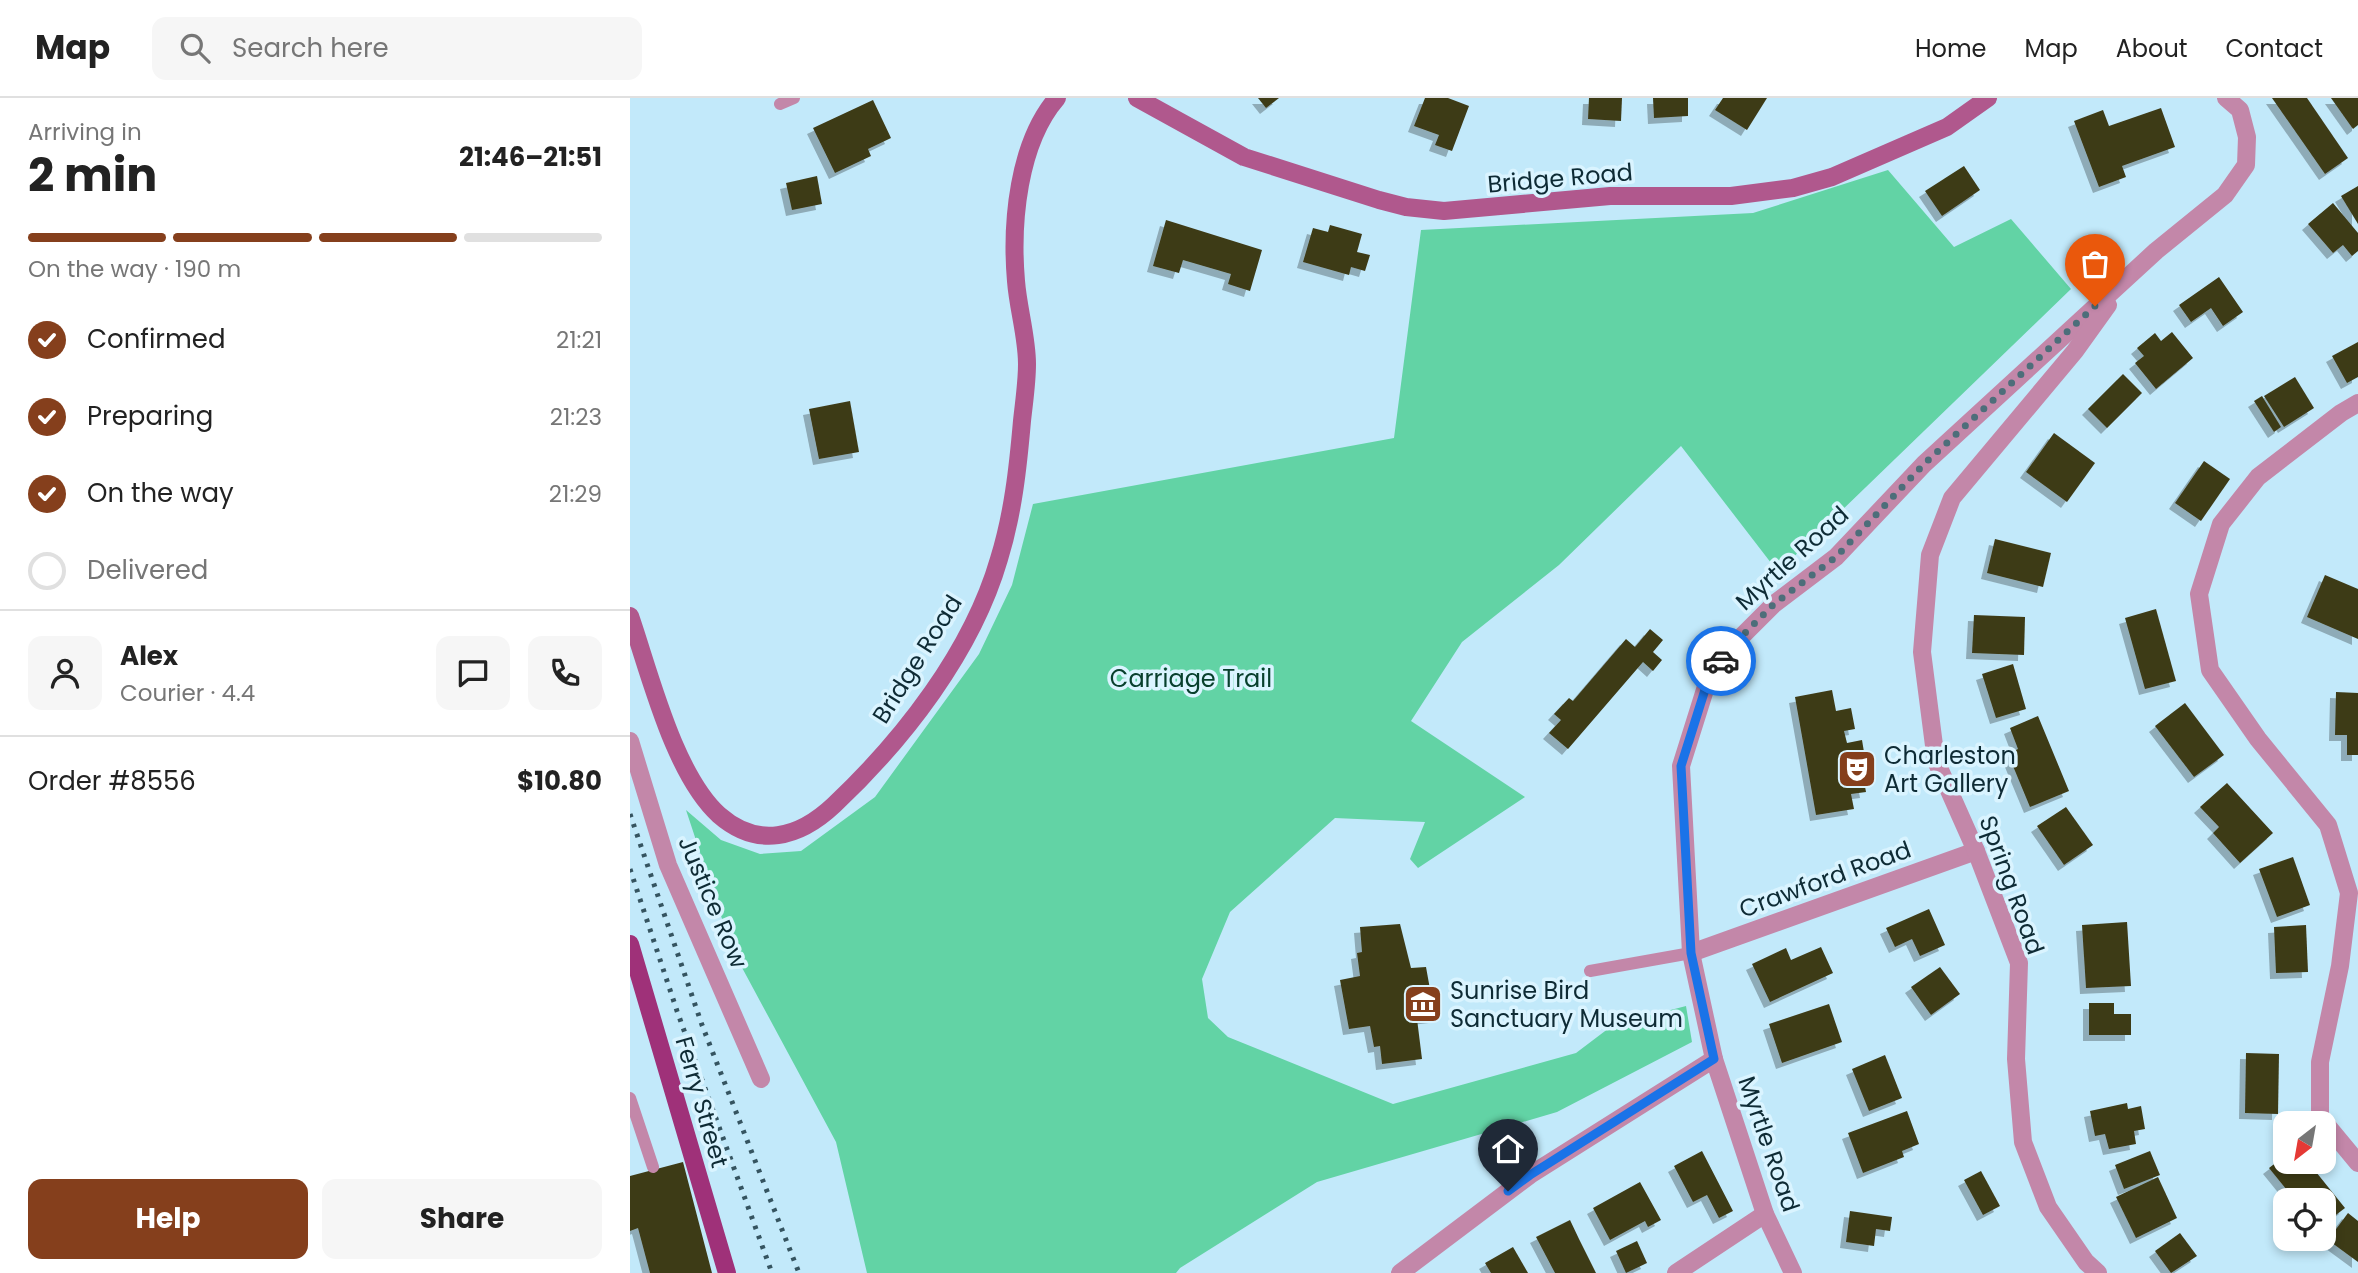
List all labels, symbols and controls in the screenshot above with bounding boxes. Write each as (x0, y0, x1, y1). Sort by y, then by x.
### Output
search box (152, 17, 642, 80)
text: Map (35, 24, 110, 71)
icon: search (176, 29, 214, 67)
text: Search here (232, 30, 389, 66)
text: Home (1915, 32, 1987, 65)
text: Map (2025, 32, 2078, 65)
text: About (2116, 32, 2187, 65)
text: Contact (2225, 32, 2323, 65)
text: Arriving in (28, 116, 142, 148)
text: 21:46–21:51 (459, 139, 602, 175)
text: 2 min (28, 143, 157, 207)
street label: Bridge Road (1486, 155, 1634, 201)
pin (2065, 234, 2125, 306)
icon: bag (2076, 245, 2114, 283)
text: On the way · 190 m (28, 253, 241, 285)
icon: check (28, 321, 66, 359)
text: Confirmed (87, 321, 225, 357)
text: 21:21 (556, 324, 602, 356)
icon: check (28, 398, 66, 436)
text: Preparing (87, 398, 213, 434)
text: 21:23 (550, 401, 602, 433)
icon: check (28, 475, 66, 513)
text: On the way (87, 475, 234, 511)
text: 21:29 (549, 478, 602, 510)
street label: Myrtle Road (1728, 498, 1856, 618)
text: Delivered (87, 552, 208, 588)
street label: Bridge Road (864, 588, 970, 730)
courier (1686, 626, 1756, 696)
button: person (28, 636, 102, 710)
button: chat (436, 636, 510, 710)
button: phone (528, 636, 602, 710)
text: Alex (120, 638, 178, 674)
icon: car (1702, 642, 1740, 680)
park label: Carriage Trail (1110, 662, 1272, 695)
text: Courier · 4.4 (120, 677, 255, 709)
place label: Charleston Art Gallery (1884, 739, 2016, 800)
theatre icon: Charleston Art Gallery (1836, 748, 1878, 790)
text: Order #8556 (28, 763, 196, 799)
text: $10.80 (517, 763, 602, 799)
street label: Spring Road (1972, 811, 2052, 959)
street label: Justice Row (670, 831, 756, 974)
street label: Crawford Road (1734, 833, 1916, 925)
place label: Sunrise Bird Sanctuary Museum (1450, 974, 1683, 1035)
museum icon: Sunrise Bird Sanctuary Museum (1402, 983, 1444, 1025)
street label: Ferry Street (668, 1033, 736, 1171)
street label: Myrtle Road (1730, 1072, 1808, 1216)
north arrow (2273, 1111, 2336, 1174)
map controls (2273, 1111, 2336, 1251)
pin (1478, 1119, 1538, 1191)
icon: home (1489, 1130, 1527, 1168)
button: Help (28, 1179, 308, 1259)
button: Share (322, 1179, 602, 1259)
button: locate (2273, 1188, 2336, 1251)

